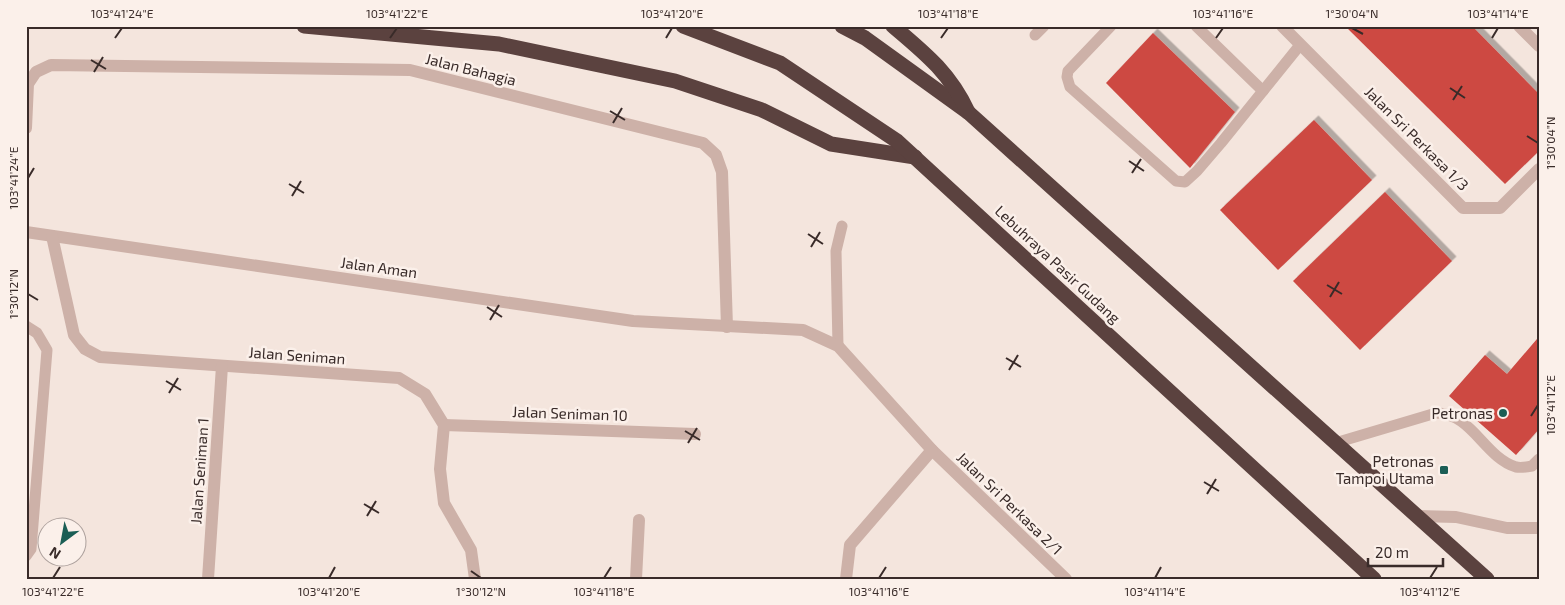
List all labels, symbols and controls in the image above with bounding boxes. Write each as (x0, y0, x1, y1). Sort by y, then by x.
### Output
text: 103°41'24"E (91, 6, 154, 20)
text: 103°41'22"E (366, 6, 428, 20)
text: 103°41'20"E (641, 6, 704, 20)
text: 103°41'18"E (918, 6, 979, 20)
text: 103°41'16"E (1193, 6, 1253, 20)
text: 1°30'04"N (1326, 6, 1378, 20)
text: 103°41'14"E (1468, 6, 1529, 20)
street label: Jalan Bahagia (424, 49, 518, 89)
street label: Jalan Sri Perkasa 1/3 (1361, 82, 1473, 194)
text: 1°30'04"N (1543, 117, 1557, 169)
text: 103°41'24"E (6, 146, 20, 209)
street label: Lebuhraya Pasir Gudang (992, 201, 1125, 327)
street label: Jalan Aman (340, 253, 418, 281)
text: 1°30'12"N (6, 269, 20, 319)
street label: Jalan Seniman (248, 343, 346, 367)
text: 103°41'12"E (1543, 375, 1557, 435)
street label: Jalan Seniman 10 (512, 402, 628, 424)
place label: Petronas (1432, 404, 1493, 422)
marker: Petronas (1497, 407, 1509, 419)
street label: Jalan Seniman 1 (186, 417, 212, 525)
street label: Jalan Sri Perkasa 2/1 (954, 448, 1066, 558)
place label: Petronas Tampoi Utama (1336, 452, 1434, 487)
marker: Petronas Tampoi Utama (1438, 464, 1450, 476)
north arrow (38, 518, 88, 568)
scale bar (1368, 535, 1442, 567)
text: 20 m (1375, 543, 1409, 561)
text: N (46, 544, 64, 563)
text: 103°41'22"E (22, 584, 84, 598)
text: 103°41'20"E (298, 584, 361, 598)
text: 1°30'12"N (456, 584, 506, 598)
text: 103°41'18"E (574, 584, 635, 598)
text: 103°41'16"E (849, 584, 909, 598)
text: 103°41'14"E (1125, 584, 1186, 598)
text: 103°41'12"E (1400, 584, 1460, 598)

